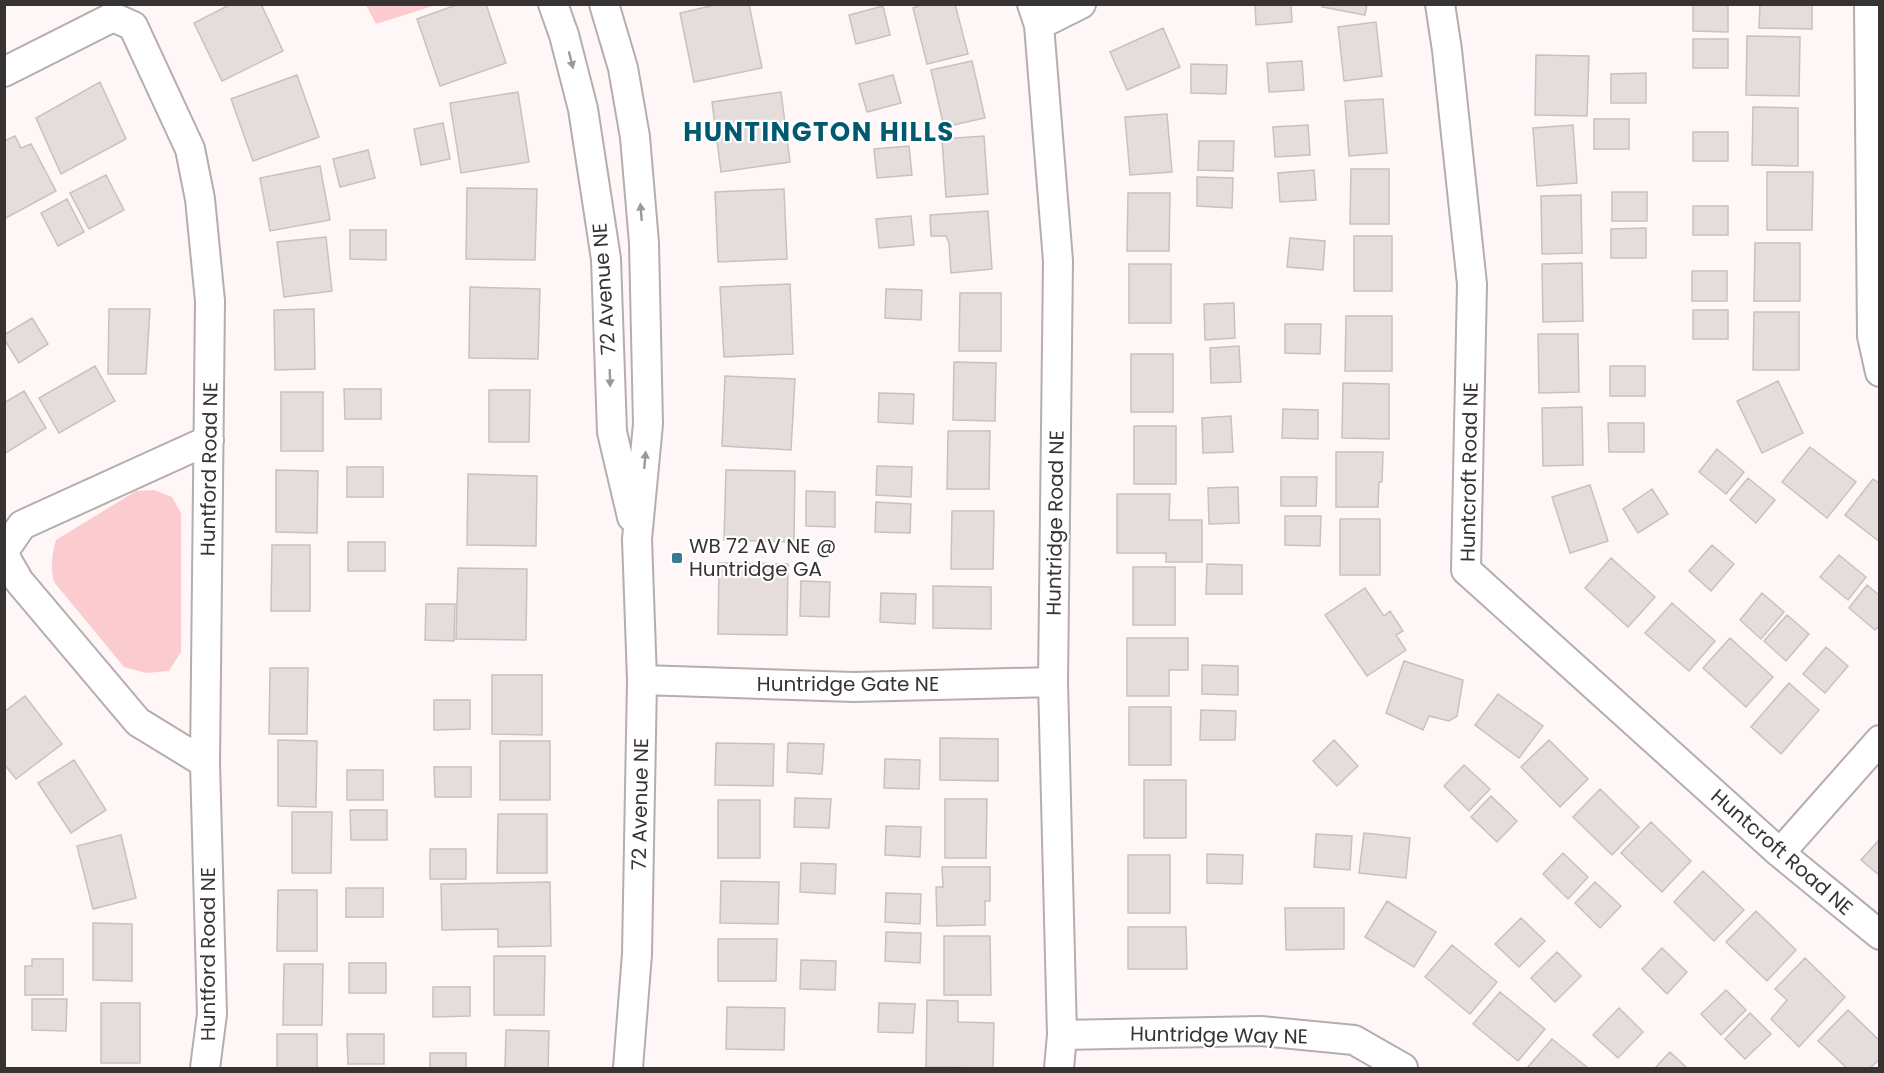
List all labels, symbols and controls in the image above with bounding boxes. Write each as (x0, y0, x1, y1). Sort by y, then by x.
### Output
one-way arrow (566, 51, 576, 70)
district label: HUNTINGTON HILLS (683, 114, 955, 150)
one-way arrow (636, 203, 646, 222)
street label: 72 Avenue NE (585, 222, 623, 356)
one-way arrow (606, 368, 615, 387)
street label: Huntford Road NE (193, 382, 225, 556)
street label: Huntcroft Road NE (1453, 382, 1485, 562)
street label: Huntridge Road NE (1039, 430, 1071, 616)
one-way arrow (640, 450, 650, 469)
place label: WB 72 AV NE @ Huntridge GA (689, 532, 836, 583)
marker: WB 72 AV NE @ Huntridge GA (670, 551, 684, 565)
street label: Huntridge Gate NE (757, 670, 939, 698)
street label: 72 Avenue NE (625, 738, 655, 870)
street label: Huntcroft Road NE (1705, 782, 1859, 922)
street label: Huntford Road NE (194, 867, 222, 1041)
street label: Huntridge Way NE (1130, 1019, 1308, 1051)

